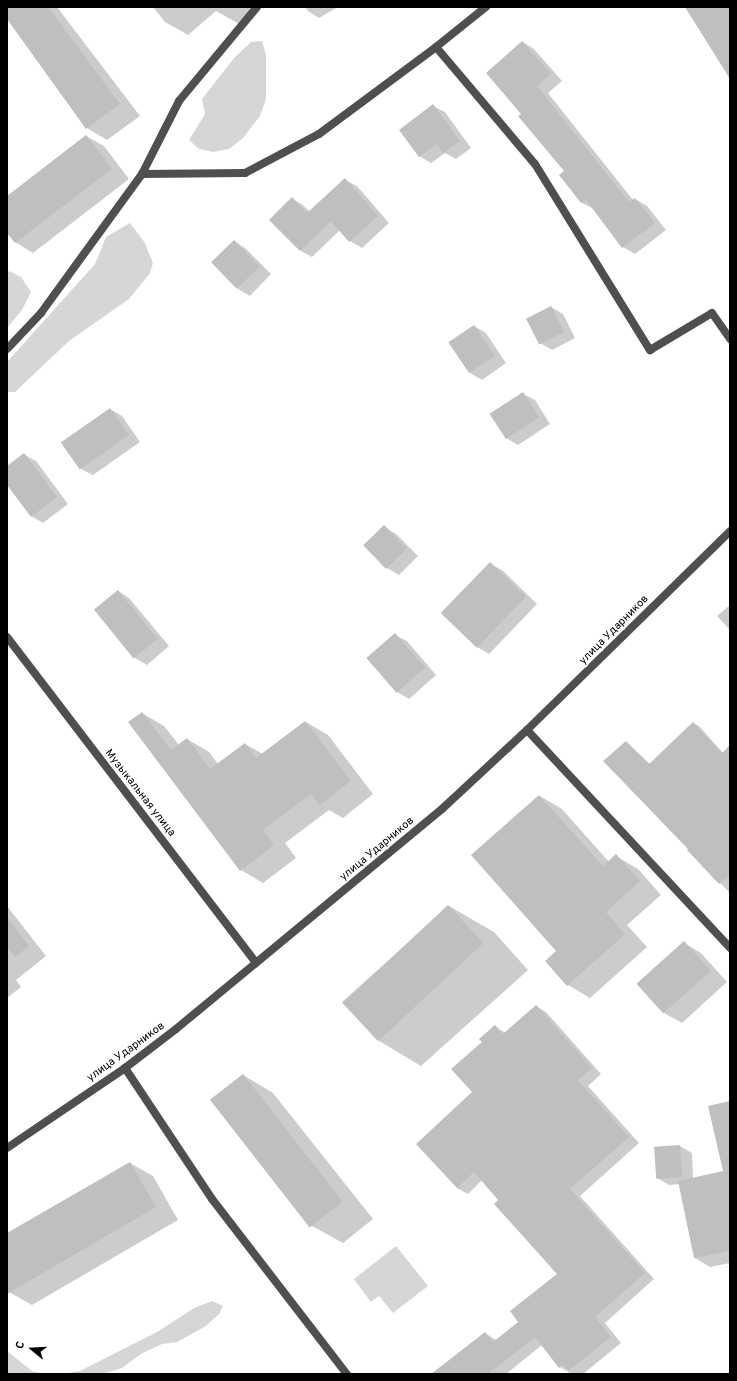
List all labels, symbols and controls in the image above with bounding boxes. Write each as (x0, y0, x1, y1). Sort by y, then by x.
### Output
street label: улица Ударников (577, 593, 651, 667)
street label: Музыкальная улица (102, 747, 178, 839)
street label: улица Ударников (337, 814, 417, 884)
street label: улица Ударников (85, 1019, 167, 1085)
north arrow (12, 1329, 52, 1369)
text: С (13, 1340, 28, 1351)

